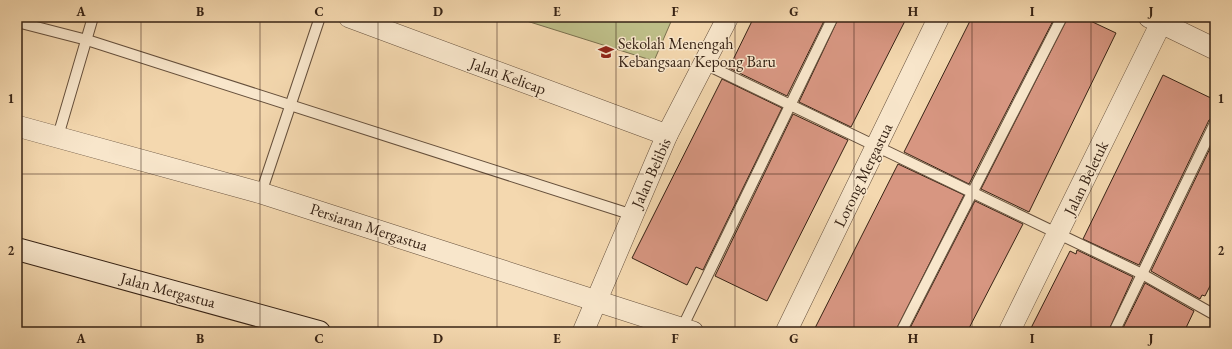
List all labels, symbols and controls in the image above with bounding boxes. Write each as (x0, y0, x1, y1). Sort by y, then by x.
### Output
text: A (75, 3, 86, 20)
text: B (196, 3, 204, 20)
text: C (314, 3, 324, 20)
text: D (433, 3, 443, 20)
text: E (553, 3, 561, 20)
text: F (671, 3, 679, 20)
text: G (789, 3, 799, 20)
text: H (908, 3, 919, 20)
text: I (1030, 3, 1035, 20)
text: J (1147, 3, 1154, 20)
place label: Sekolah Menengah Kebangsaan Kepong Baru (618, 33, 777, 72)
school or university icon: Sekolah Menengah Kebangsaan Kepong Baru (597, 43, 615, 61)
street label: Jalan Kelicap (465, 52, 549, 99)
text: 1 (8, 90, 15, 107)
text: 1 (1218, 90, 1225, 107)
street label: Lorong Mergastua (829, 119, 898, 230)
street label: Jalan Belibis (625, 135, 676, 213)
street label: Jalan Beletuk (1058, 137, 1113, 221)
street label: Persiaran Mergastua (308, 198, 431, 256)
text: 2 (8, 242, 15, 259)
text: 2 (1218, 242, 1225, 259)
street label: Jalan Mergastua (116, 267, 219, 313)
text: A (75, 330, 86, 347)
text: B (196, 330, 204, 347)
text: C (314, 330, 324, 347)
text: D (433, 330, 443, 347)
text: E (553, 330, 561, 347)
text: F (671, 330, 679, 347)
text: G (789, 330, 799, 347)
text: H (908, 330, 919, 347)
text: I (1030, 330, 1035, 347)
text: J (1147, 330, 1154, 347)

